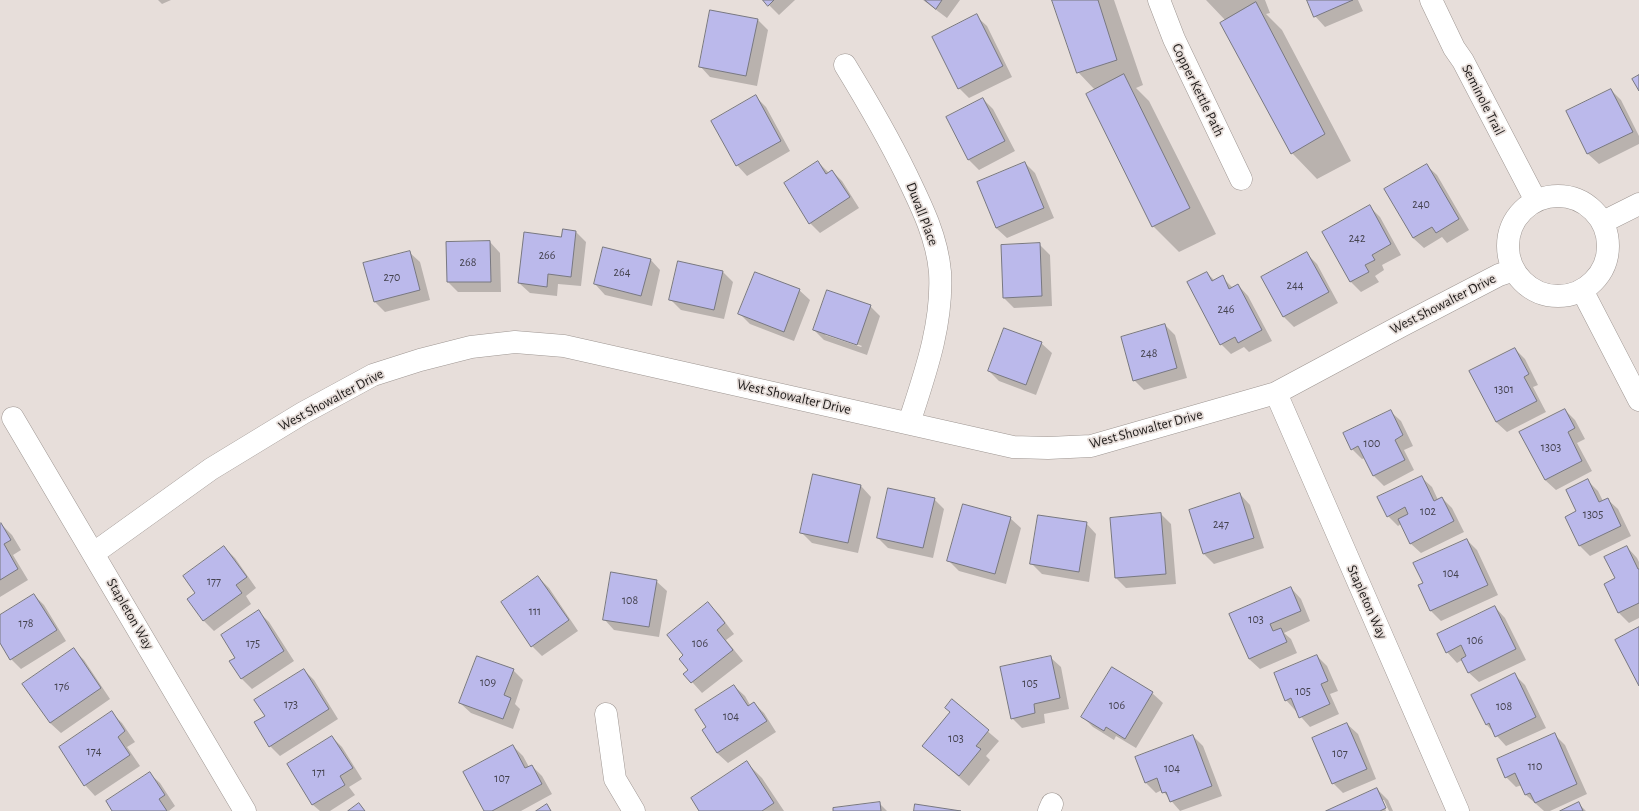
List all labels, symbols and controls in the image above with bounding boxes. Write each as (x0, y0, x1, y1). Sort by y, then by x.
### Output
street label: Copper Kettle Path (1168, 41, 1228, 139)
street label: Seminole Trail (1458, 62, 1508, 138)
street label: Duvall Place (902, 180, 942, 248)
house number: 240 (1412, 197, 1430, 211)
house number: 242 (1349, 231, 1365, 245)
house number: 266 (539, 248, 555, 262)
house number: 268 (460, 255, 476, 269)
house number: 264 (614, 265, 630, 279)
house number: 270 (384, 270, 400, 284)
street label: West Showalter Drive (1387, 270, 1499, 338)
house number: 244 (1286, 278, 1304, 292)
house number: 246 (1218, 302, 1234, 316)
house number: 248 (1141, 346, 1157, 360)
street label: West Showalter Drive (276, 365, 386, 435)
street label: West Showalter Drive (735, 376, 853, 418)
house number: 1301 (1494, 382, 1514, 396)
street label: West Showalter Drive (1088, 406, 1204, 452)
house number: 100 (1364, 436, 1380, 450)
house number: 1303 (1541, 440, 1561, 454)
house number: 102 (1420, 504, 1436, 518)
house number: 1305 (1583, 507, 1603, 521)
house number: 247 (1213, 517, 1229, 531)
street label: Stapleton Way (1343, 562, 1391, 642)
house number: 104 (1443, 566, 1459, 580)
house number: 177 (207, 574, 221, 588)
street label: Stapleton Way (103, 576, 157, 652)
house number: 108 (622, 593, 638, 607)
house number: 111 (529, 604, 541, 618)
house number: 103 (1248, 612, 1264, 626)
house number: 178 (19, 616, 33, 630)
house number: 106 (1467, 633, 1483, 647)
house number: 175 (246, 636, 260, 650)
house number: 106 (692, 636, 708, 650)
house number: 109 (480, 675, 496, 689)
house number: 105 (1022, 676, 1038, 690)
house number: 176 (55, 679, 69, 693)
house number: 105 (1295, 684, 1311, 698)
house number: 173 (284, 697, 298, 711)
house number: 106 (1109, 698, 1125, 712)
house number: 108 (1496, 699, 1512, 713)
house number: 104 (723, 709, 739, 723)
house number: 103 (948, 731, 964, 745)
house number: 174 (87, 744, 101, 758)
house number: 107 (1332, 746, 1348, 760)
house number: 110 (1528, 759, 1542, 773)
house number: 104 (1164, 761, 1180, 775)
house number: 171 (312, 765, 326, 779)
house number: 107 (494, 771, 510, 785)

